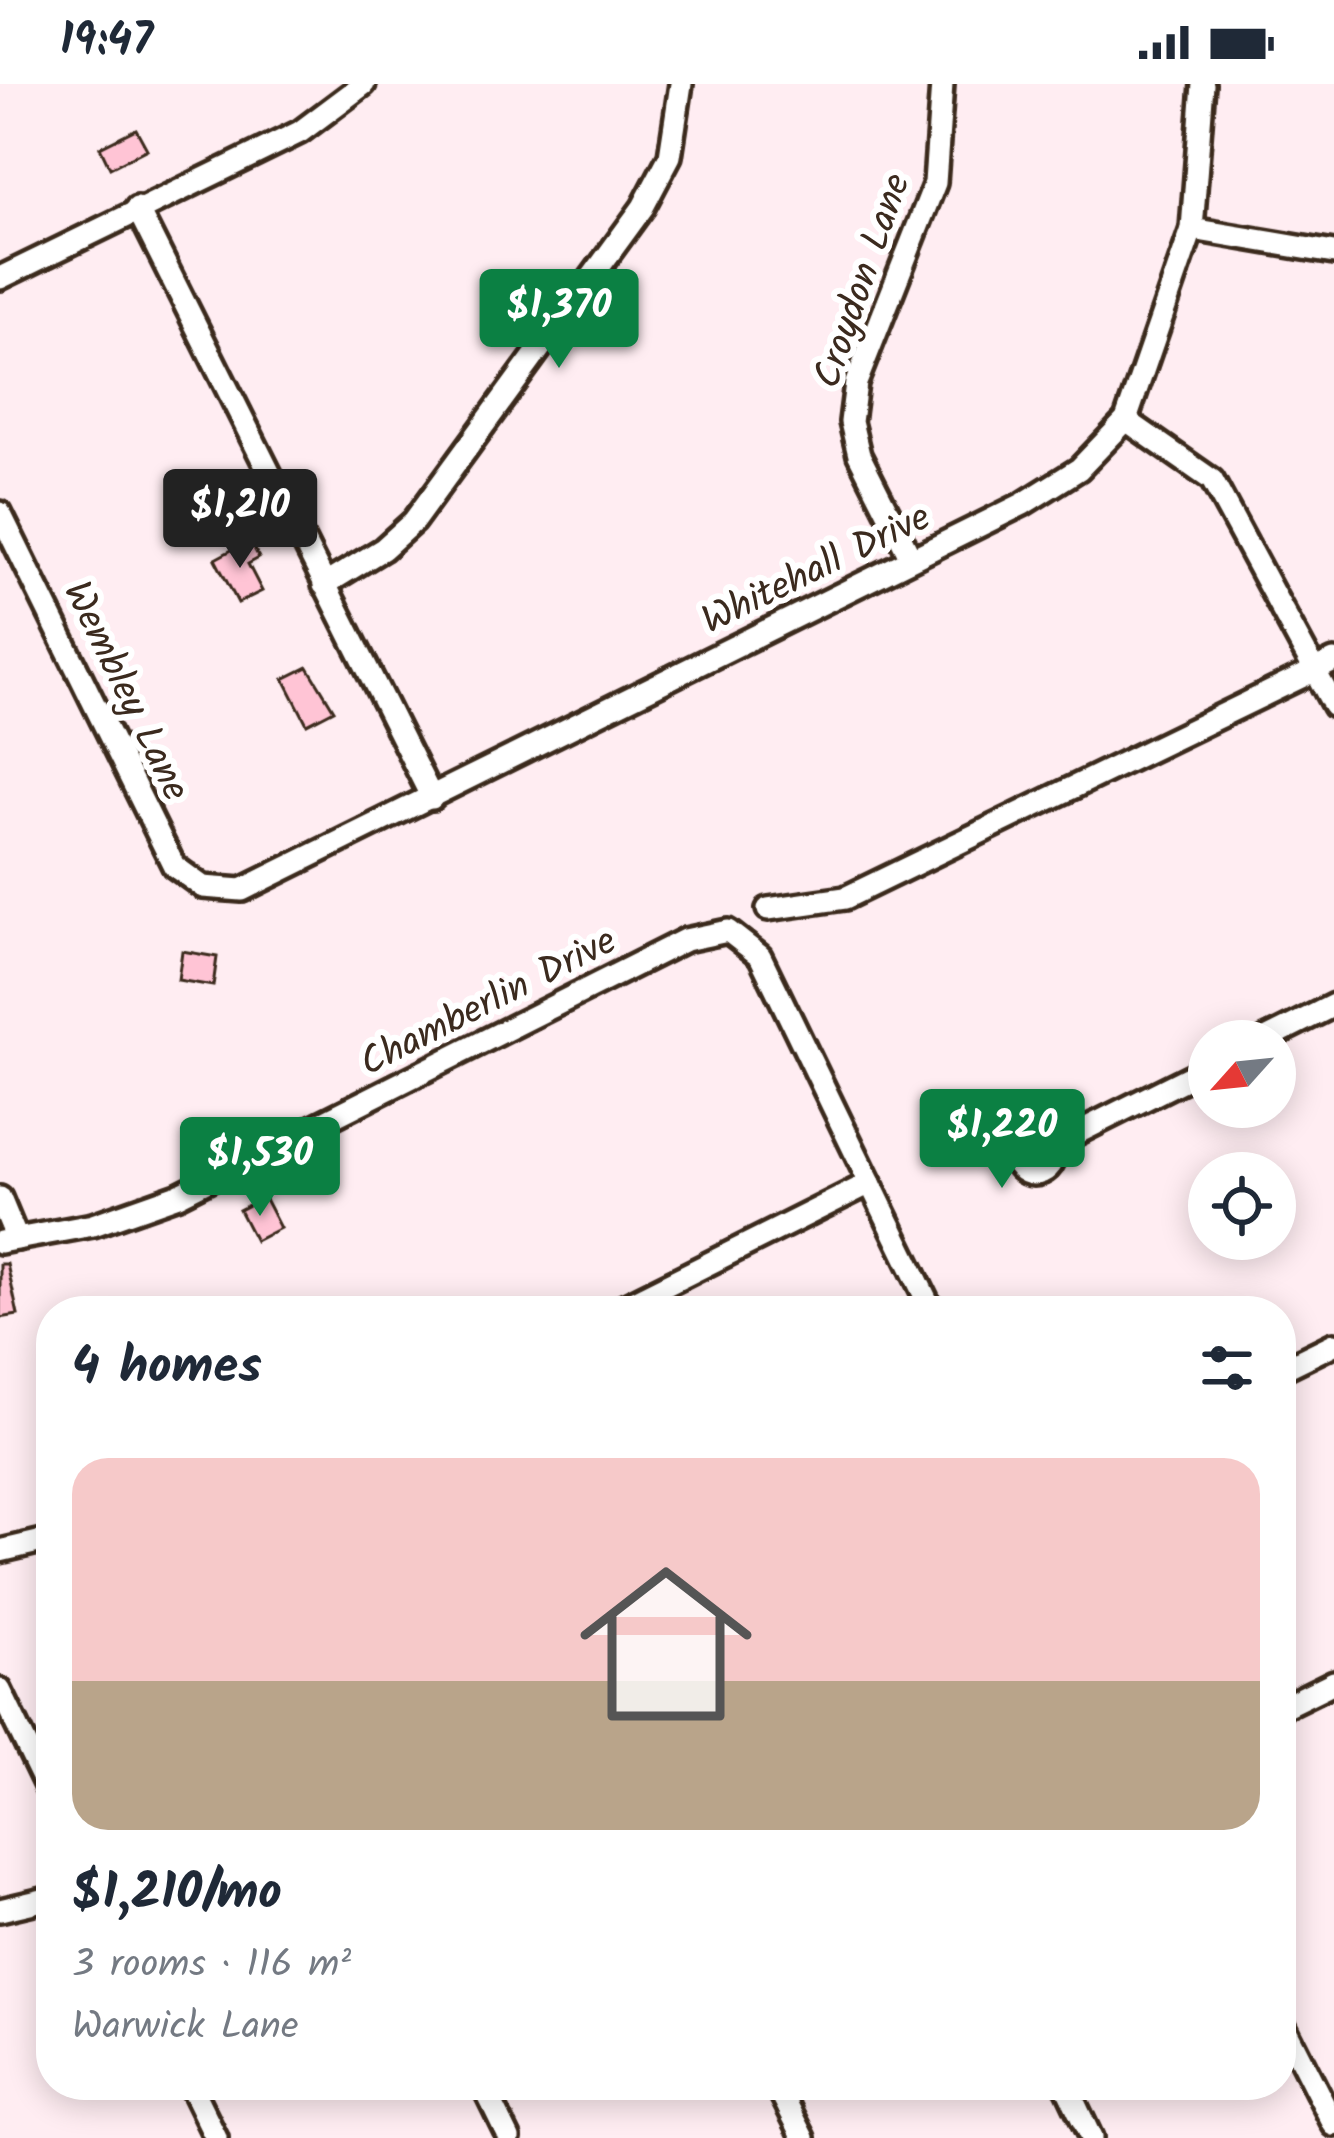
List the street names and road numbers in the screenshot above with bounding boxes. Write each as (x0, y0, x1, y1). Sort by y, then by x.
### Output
street label: Croydon Lane (798, 165, 930, 397)
street label: Whitehall Drive (691, 488, 942, 653)
street label: Wembley Lane (44, 571, 205, 813)
street label: Chamberlin Drive (349, 912, 628, 1095)

